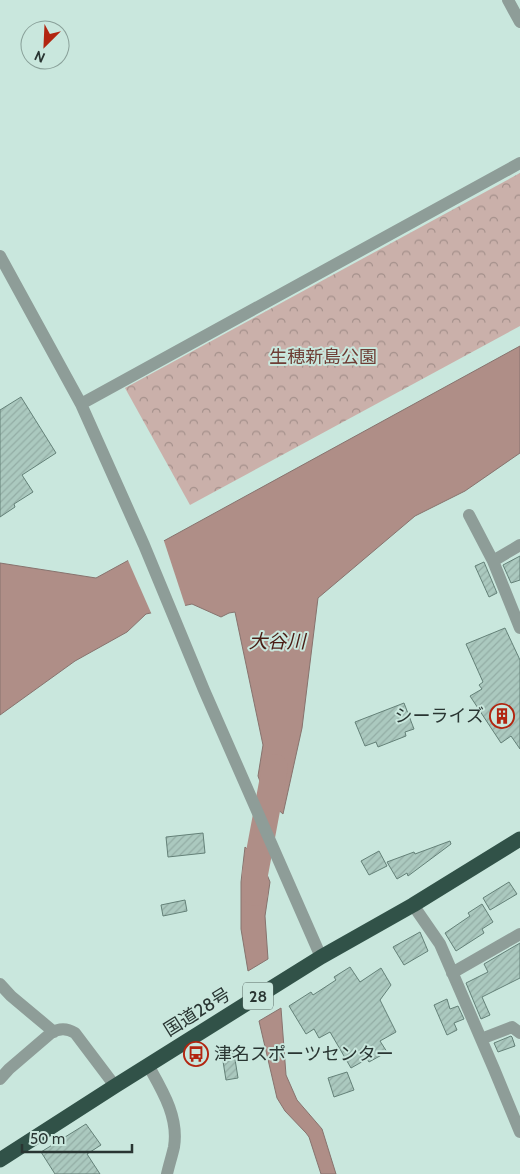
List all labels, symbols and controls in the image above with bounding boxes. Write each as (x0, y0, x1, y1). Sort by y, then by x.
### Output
north arrow (20, 20, 70, 70)
text: N (32, 47, 48, 67)
park label: 生穂新島公園 (269, 346, 377, 368)
water label: 大谷川 (248, 630, 307, 653)
building icon: シーライズ (489, 703, 515, 729)
place label: シーライズ (395, 705, 484, 727)
road number: 28 (243, 982, 273, 1009)
street label: 国道28号 (160, 983, 234, 1041)
bus stop icon: 津名スポーツセンター (183, 1041, 209, 1067)
place label: 津名スポーツセンター (214, 1043, 394, 1065)
scale bar (22, 1122, 132, 1154)
text: 50 m (30, 1130, 65, 1148)

